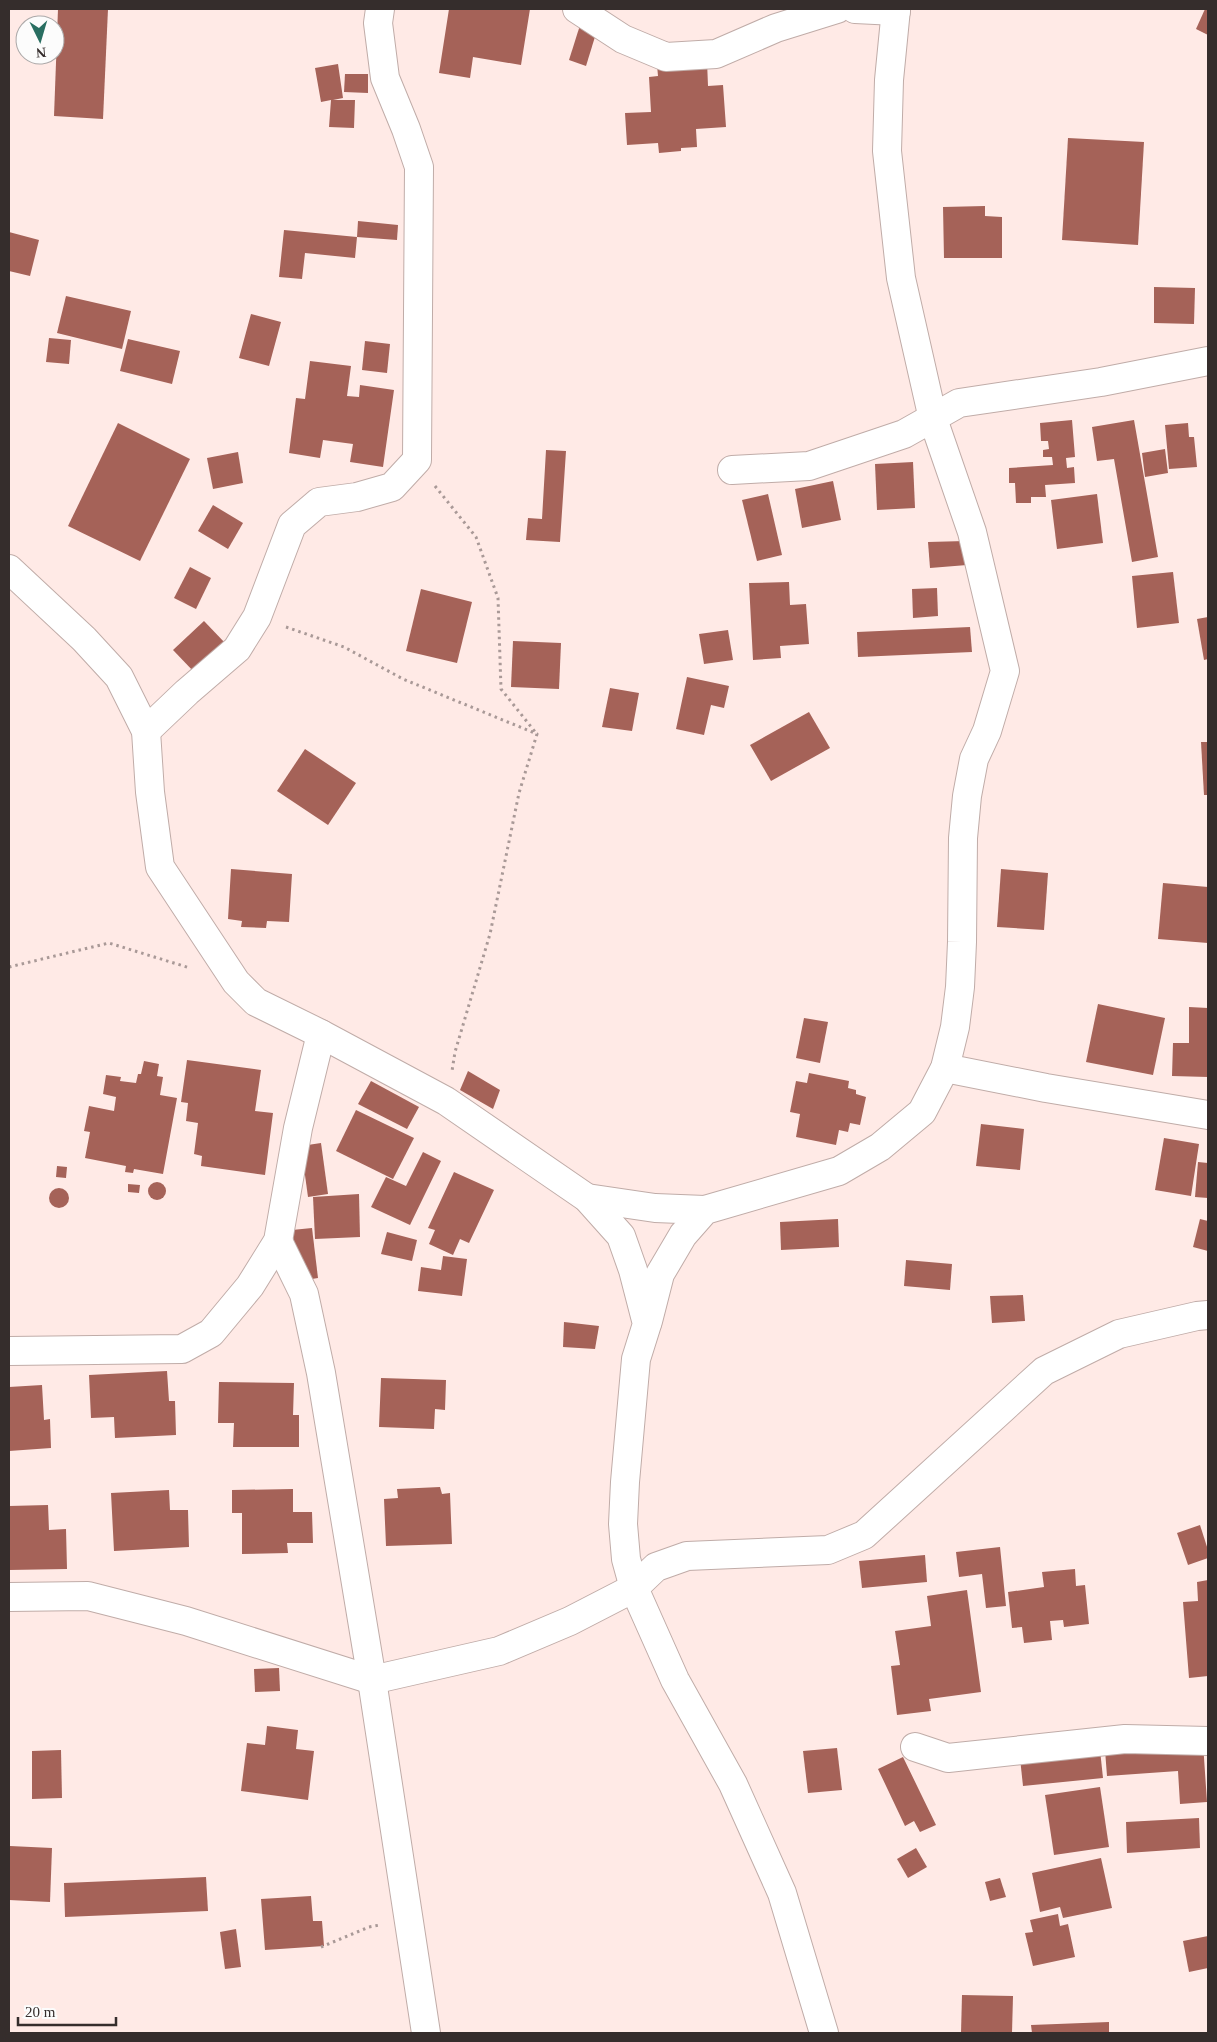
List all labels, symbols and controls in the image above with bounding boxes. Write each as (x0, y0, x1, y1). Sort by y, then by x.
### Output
north arrow (15, 15, 65, 65)
text: N (35, 45, 47, 60)
scale bar (18, 1994, 115, 2026)
text: 20 m (25, 2004, 56, 2020)

